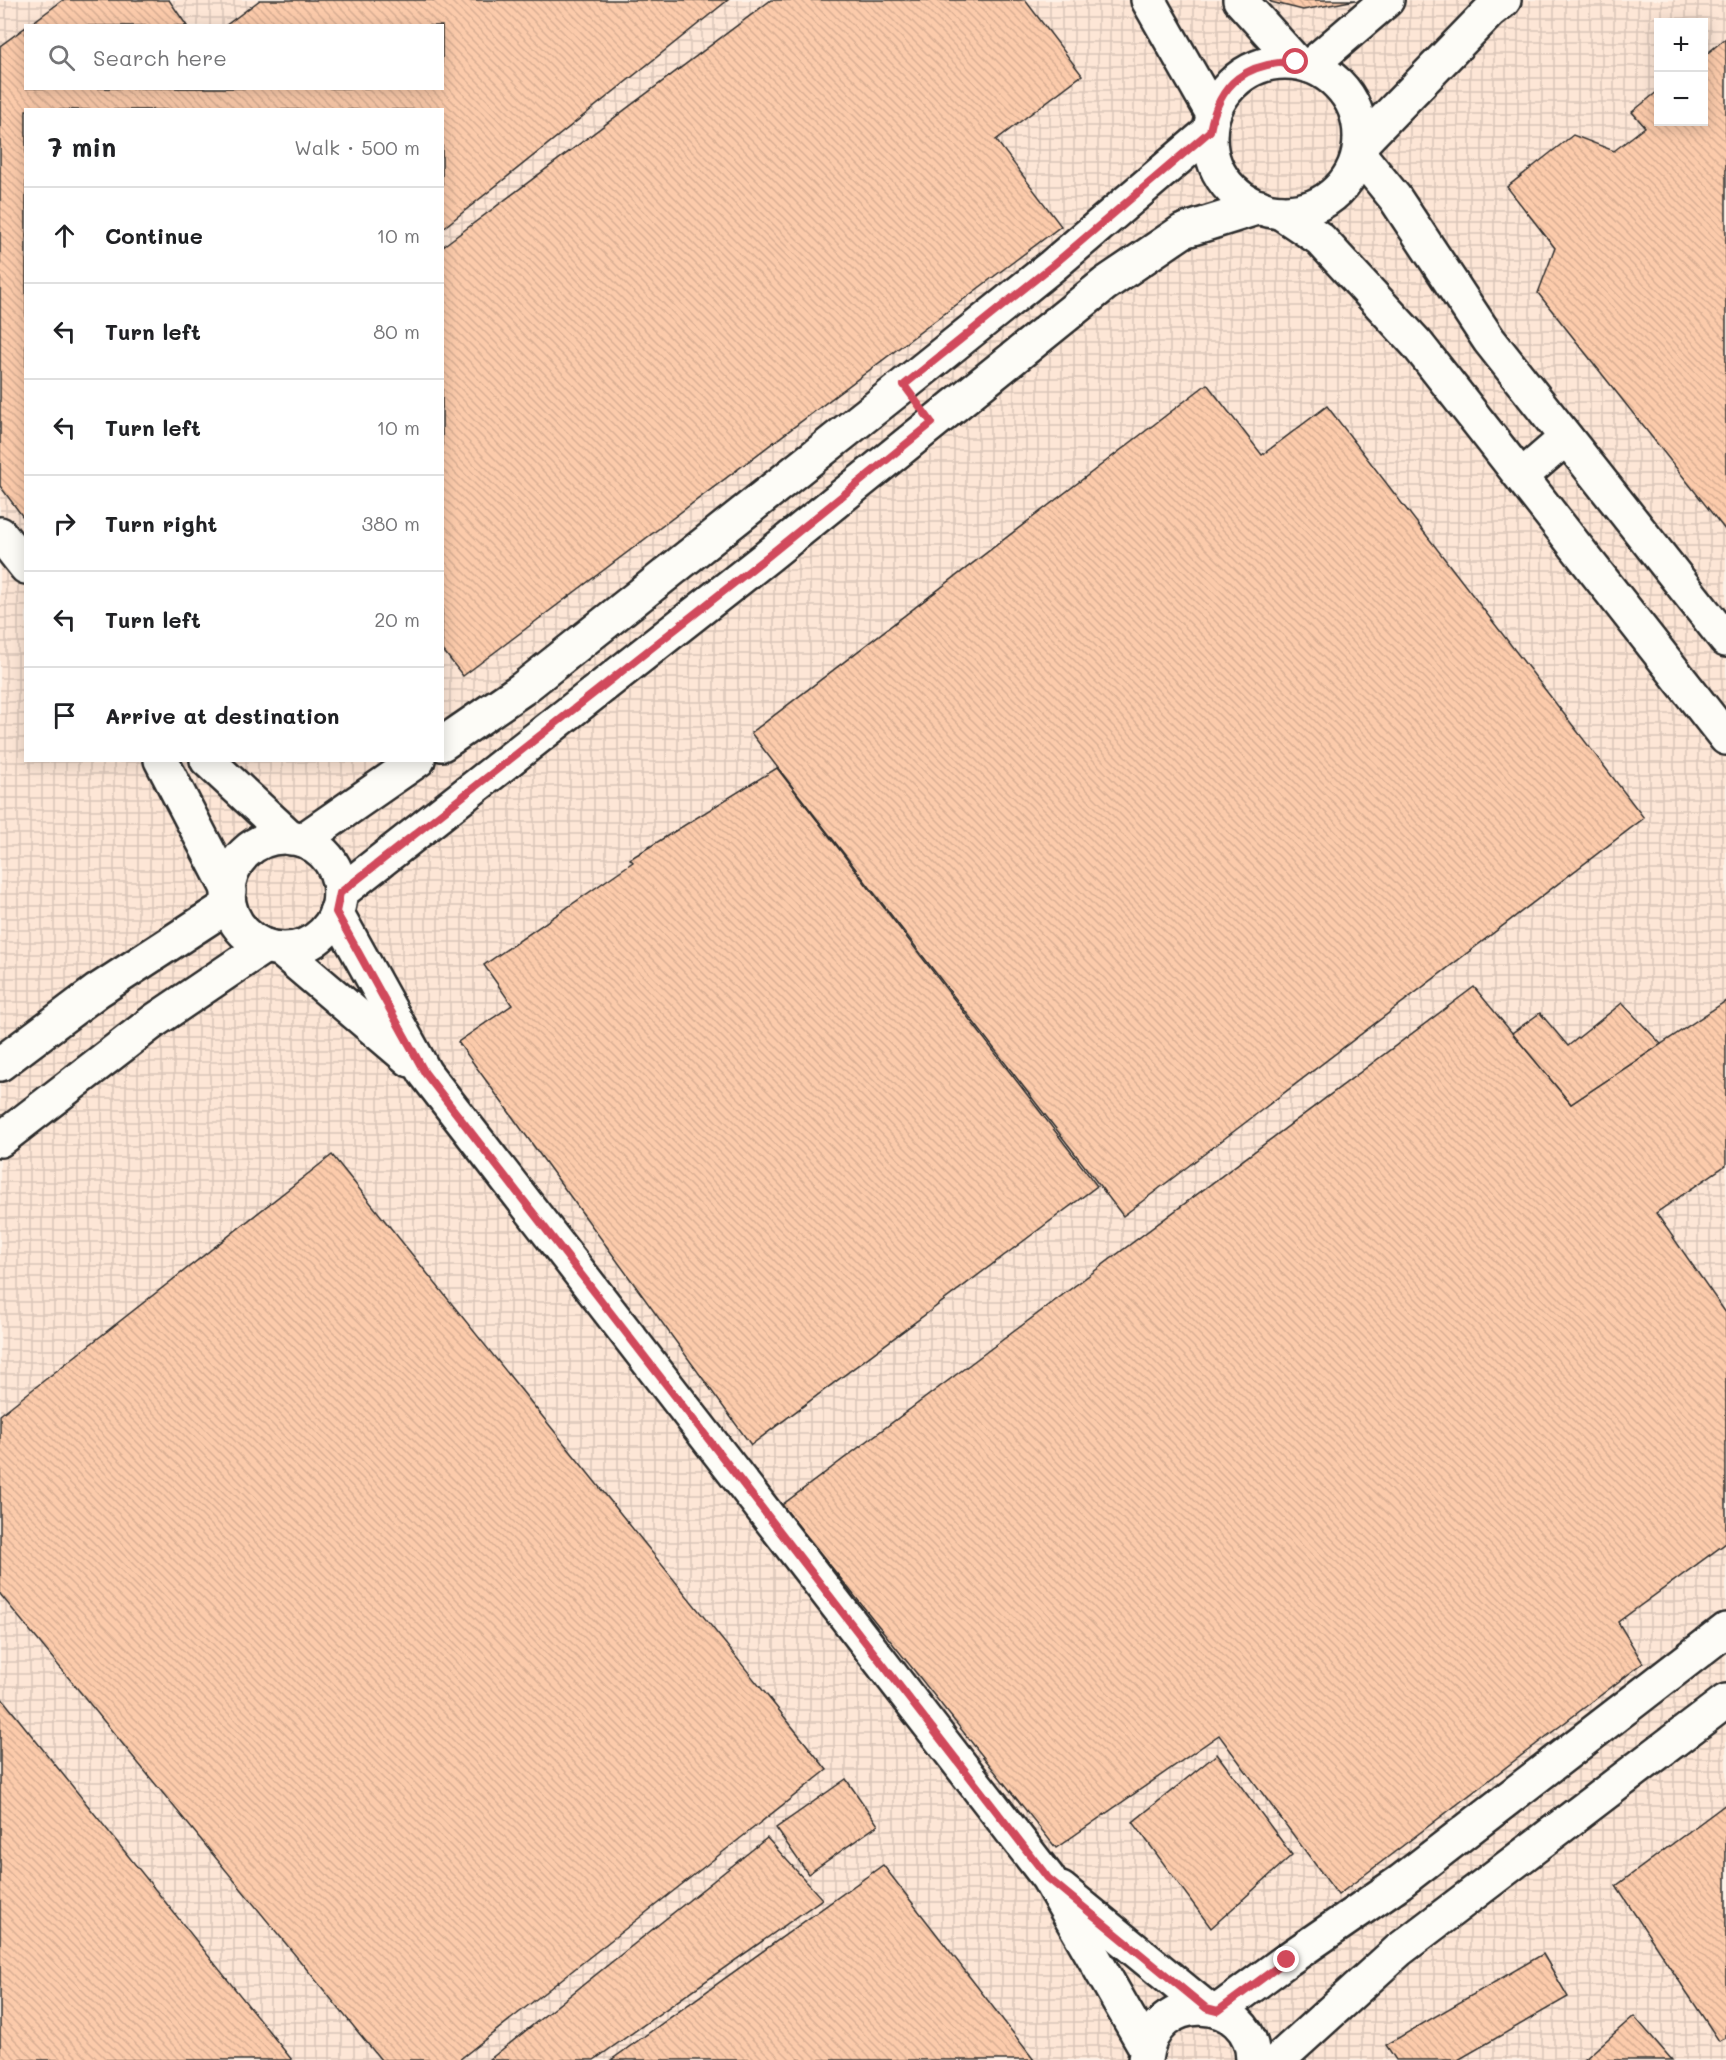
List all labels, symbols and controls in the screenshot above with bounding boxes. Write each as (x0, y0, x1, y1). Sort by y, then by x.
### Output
map controls (1654, 18, 1708, 126)
button: + (1654, 18, 1708, 72)
search box (24, 24, 444, 90)
icon: search (45, 41, 78, 74)
text: Search here (93, 43, 227, 72)
route start (1282, 48, 1308, 74)
button: − (1654, 72, 1708, 126)
text: 7 min (48, 130, 116, 164)
text: Walk · 500 m (294, 134, 420, 160)
icon: ahead (48, 219, 81, 252)
text: Continue (105, 221, 203, 250)
text: 10 m (376, 222, 420, 248)
icon: left (48, 315, 81, 348)
text: Turn left (105, 317, 201, 346)
text: 80 m (373, 318, 420, 344)
icon: left (48, 411, 81, 444)
text: Turn left (105, 413, 201, 442)
text: 10 m (376, 414, 420, 440)
icon: right (48, 507, 81, 540)
text: Turn right (105, 509, 217, 538)
text: 380 m (362, 510, 420, 536)
icon: left (48, 603, 81, 636)
text: Turn left (105, 605, 201, 634)
text: 20 m (374, 606, 420, 632)
icon: arrive (48, 699, 81, 732)
text: Arrive at destination (105, 701, 340, 730)
route end (1273, 1946, 1299, 1972)

